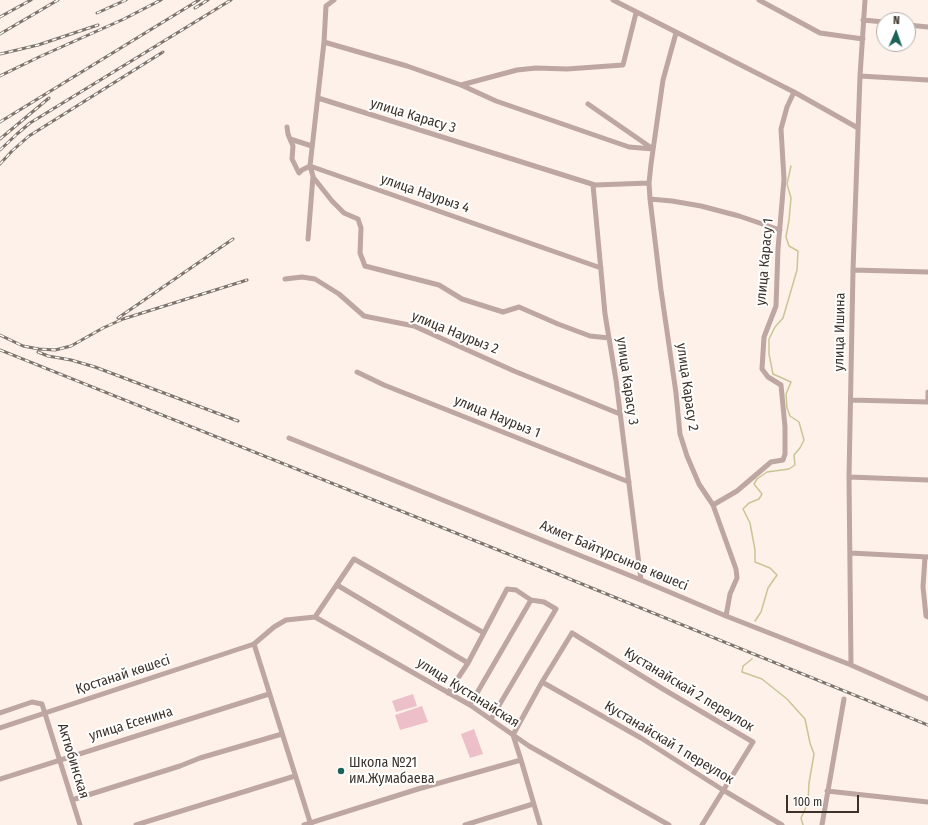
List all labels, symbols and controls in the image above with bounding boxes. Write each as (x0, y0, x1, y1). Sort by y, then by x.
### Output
north arrow (876, 12, 916, 52)
text: N (893, 14, 900, 27)
street label: улица Карасу 3 (368, 95, 458, 137)
street label: улица Наурыз 4 (378, 171, 472, 217)
street label: улица Карасу 1 (753, 218, 777, 306)
street label: улица Ишина (831, 293, 849, 371)
street label: улица Наурыз 2 (409, 308, 501, 358)
street label: улица Карасу 3 (613, 336, 641, 426)
street label: улица Карасу 2 (673, 342, 701, 432)
street label: улица Наурыз 1 (451, 392, 543, 442)
street label: Ахмет Байтұрсынов көшесі (537, 517, 691, 595)
street label: Кустанайскай 2 переулок (621, 644, 757, 736)
street label: Қостанай көшесі (74, 652, 172, 698)
street label: улица Кустанайская (414, 655, 522, 731)
street label: Кустанайскай 1 переулок (601, 698, 737, 788)
street label: улица Есенина (87, 703, 175, 745)
street label: Актюбинская (54, 721, 92, 801)
place label: Школа №21 им.Жумабаева (349, 755, 434, 788)
marker: Школа №21 им.Жумабаева (336, 766, 346, 776)
scale bar (788, 787, 861, 813)
text: 100 m (793, 795, 822, 809)

